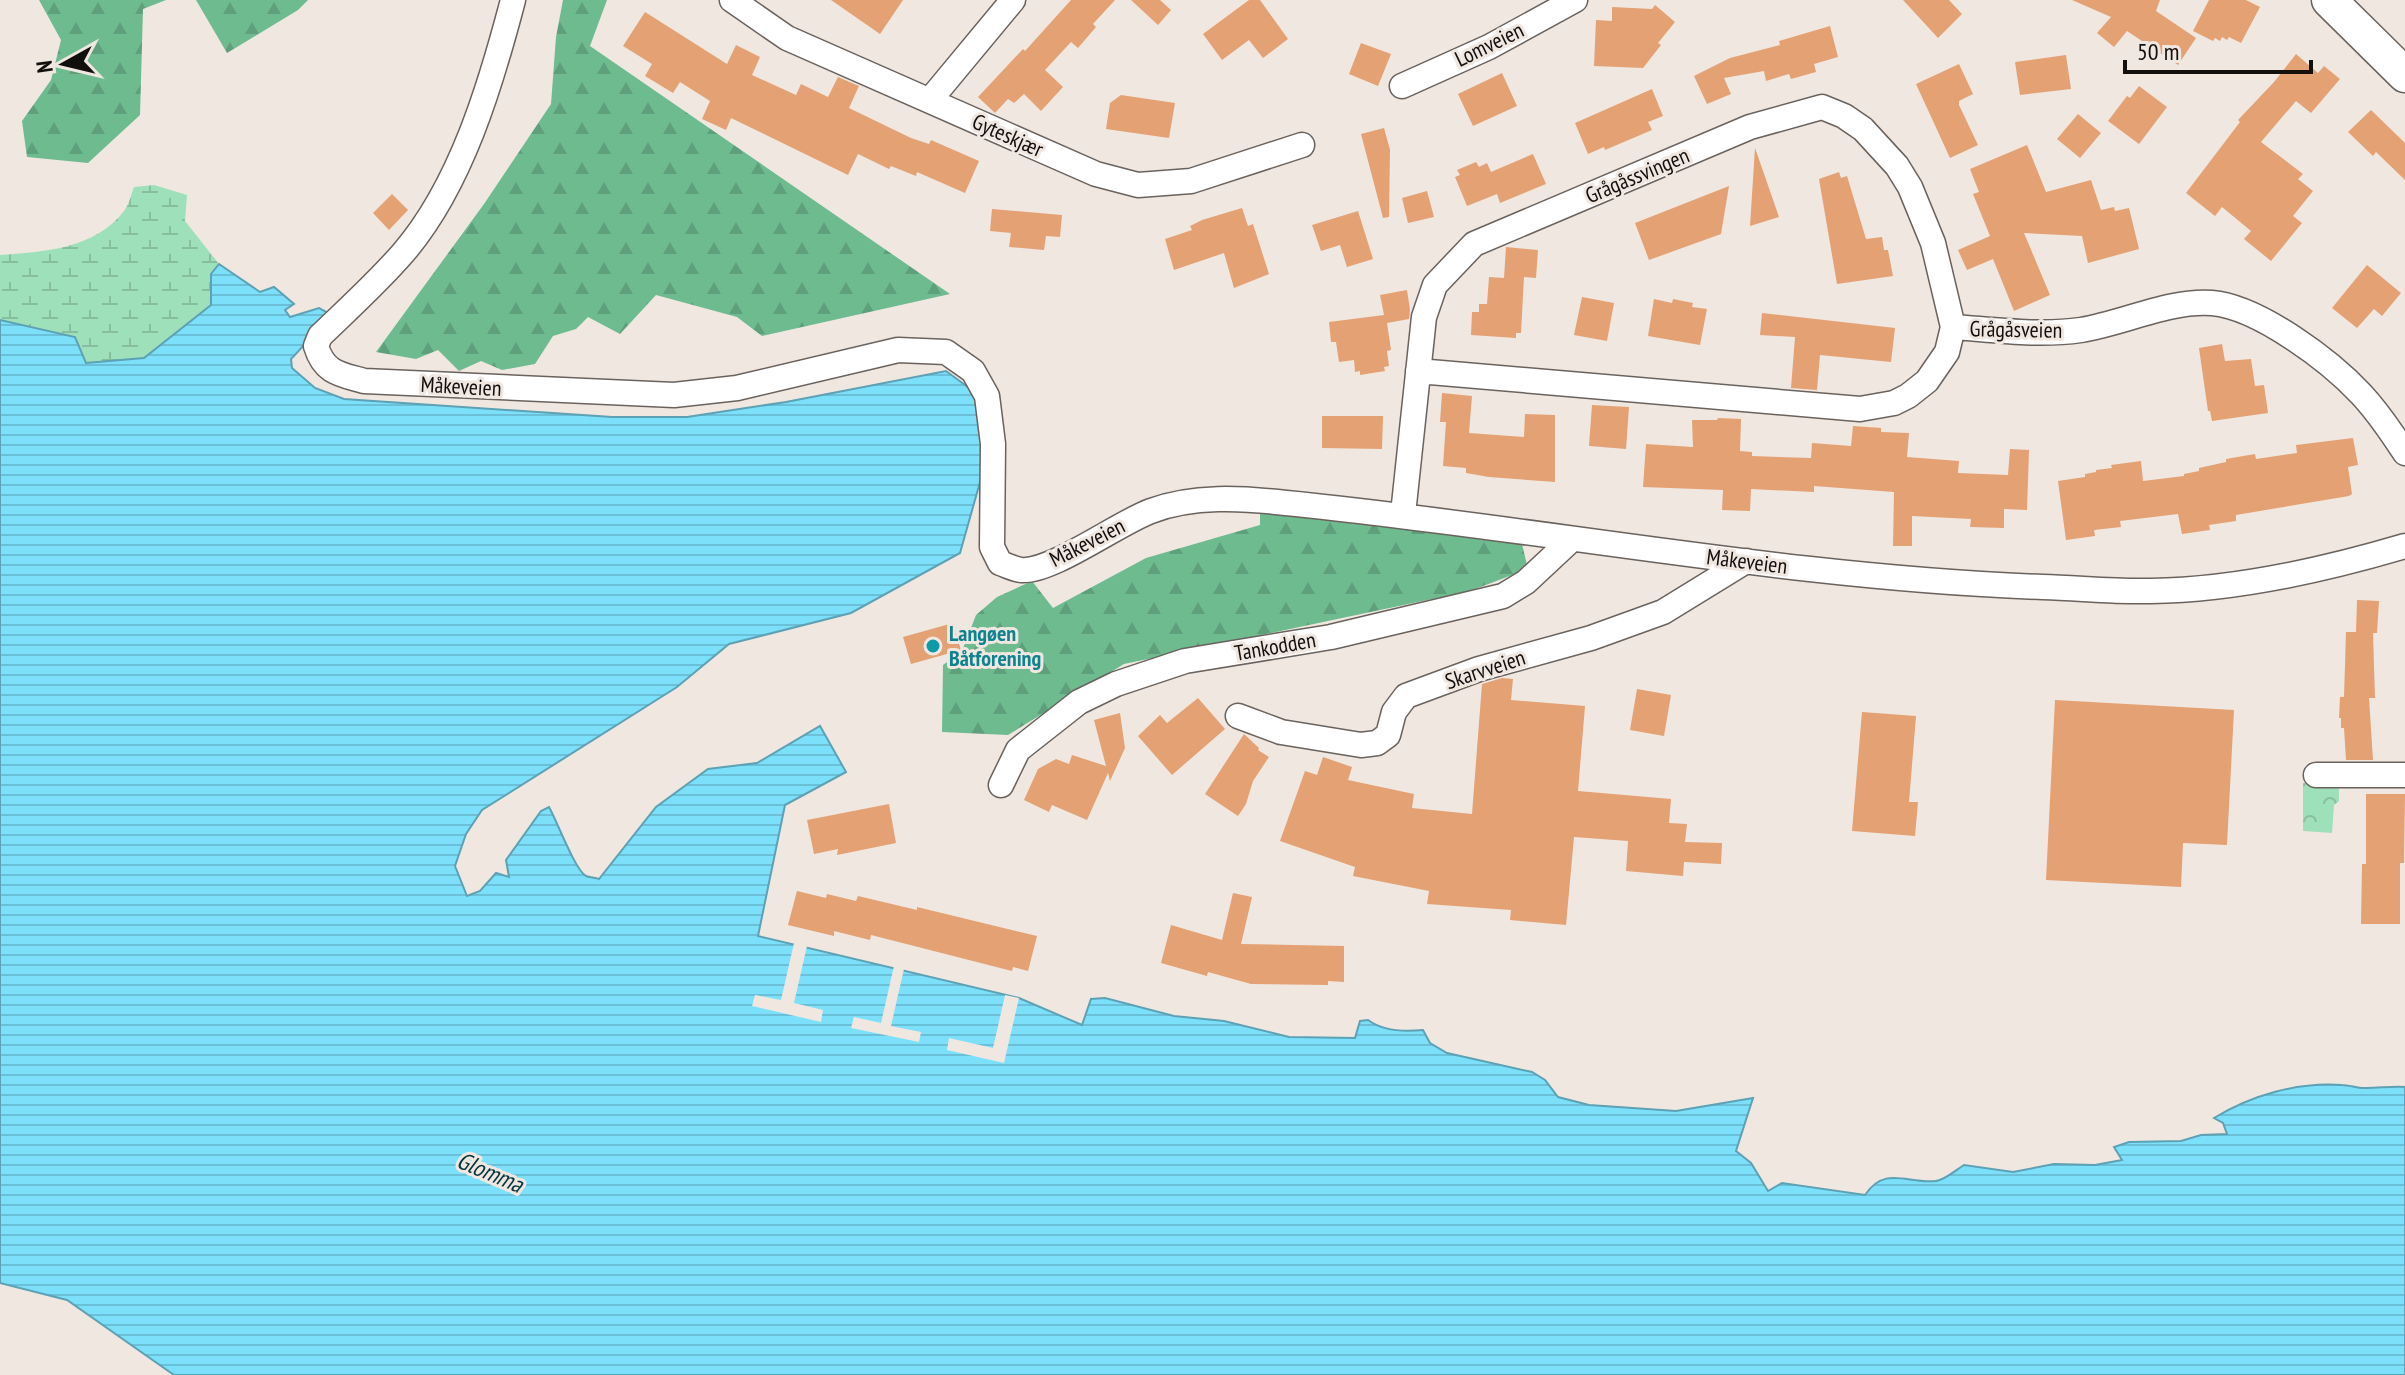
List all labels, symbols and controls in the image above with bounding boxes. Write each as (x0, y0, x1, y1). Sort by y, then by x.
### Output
street label: Lomveien (1450, 15, 1528, 73)
north arrow (24, 24, 104, 104)
scale bar (2125, 24, 2311, 74)
text: 50 m (2137, 36, 2179, 67)
text: N (30, 59, 59, 75)
street label: Gyteskjær (968, 107, 1048, 163)
street label: Grågåssvingen (1581, 141, 1693, 209)
street label: Grågåsveien (1969, 314, 2063, 344)
street label: Måkeveien (420, 370, 502, 402)
street label: Måkeveien (1045, 511, 1129, 573)
street label: Måkeveien (1705, 542, 1789, 580)
place label: Langøen Båtforening (949, 619, 1041, 672)
street label: Tankodden (1232, 625, 1318, 667)
marker: Langøen Båtforening (924, 637, 942, 655)
street label: Skarvveien (1441, 643, 1529, 695)
water label: Glomma (452, 1144, 529, 1200)

